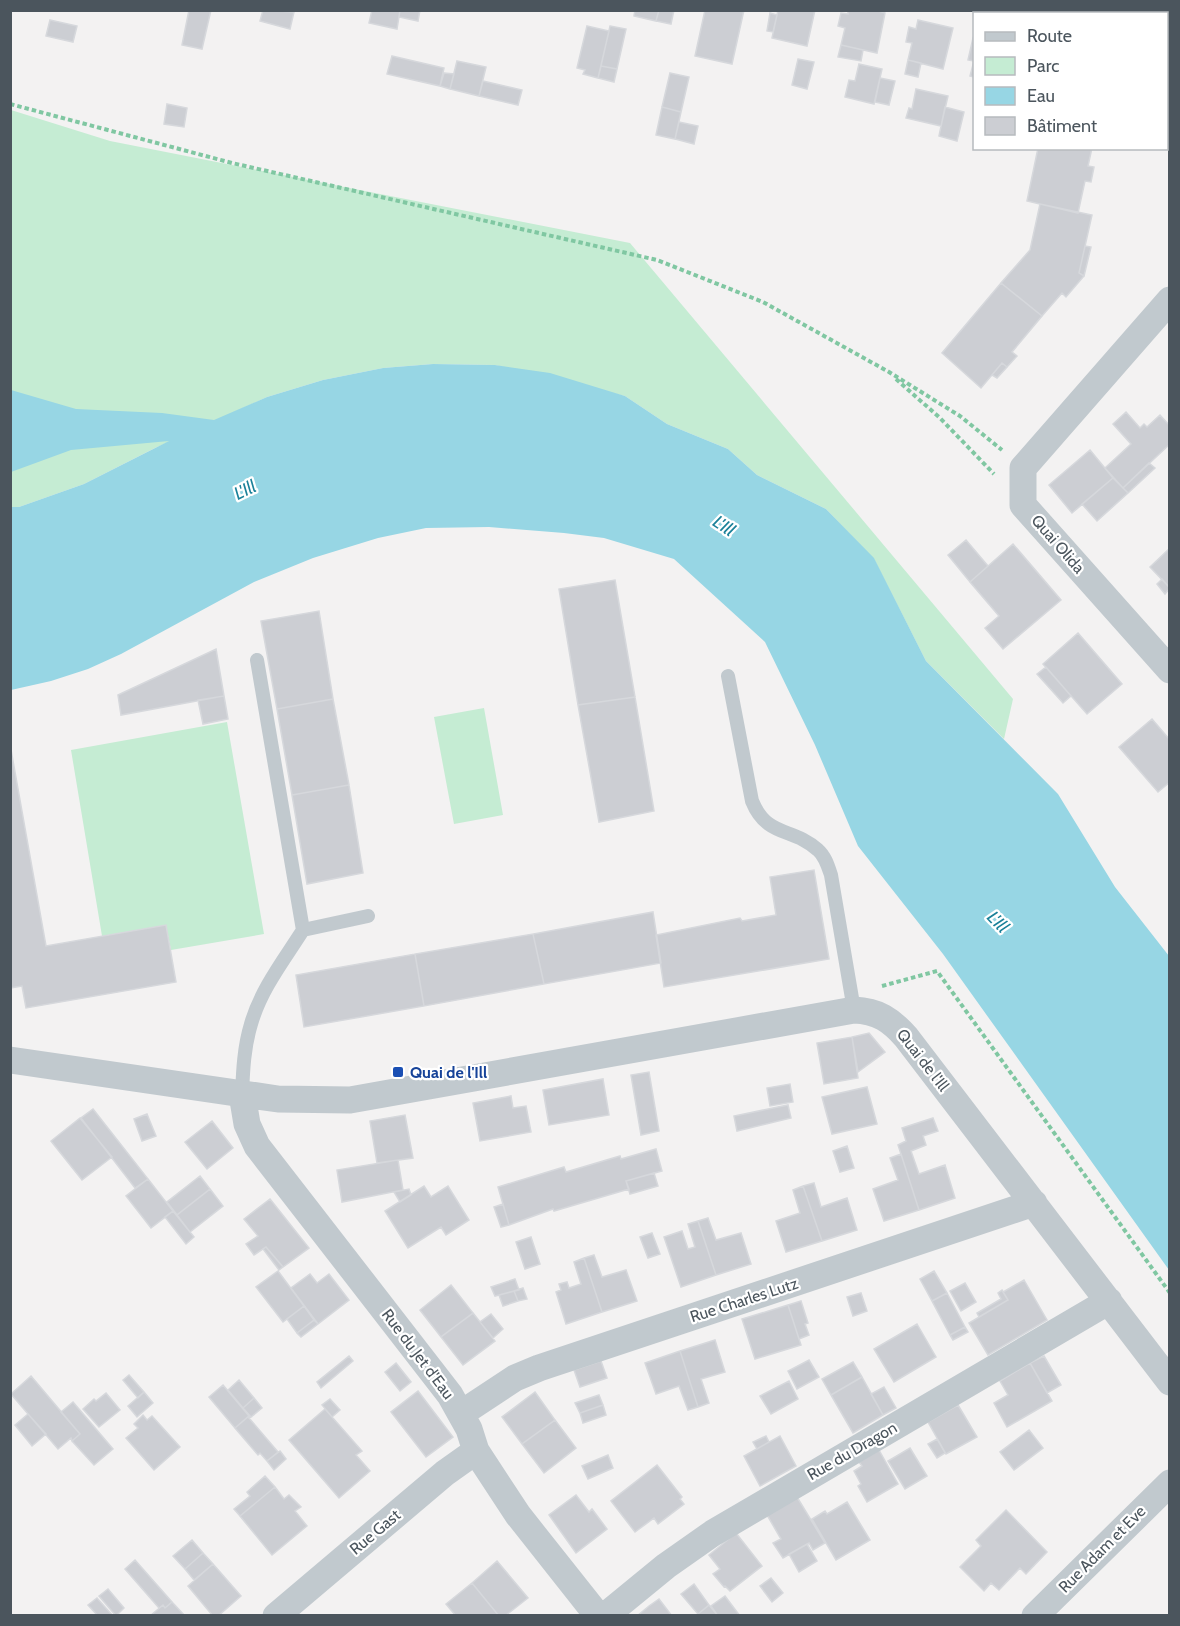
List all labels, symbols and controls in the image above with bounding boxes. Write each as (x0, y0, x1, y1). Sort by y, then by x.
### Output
legend (973, 12, 1168, 150)
text: Route (1027, 25, 1072, 47)
text: Parc (1027, 55, 1059, 77)
text: Eau (1027, 85, 1055, 107)
text: Bâtiment (1027, 115, 1097, 137)
water label: L'Ill (230, 475, 260, 505)
water label: L'Ill (709, 511, 740, 542)
street label: Quai Olida (1027, 511, 1089, 577)
water label: L'Ill (982, 906, 1014, 938)
street label: Quai de l'Ill (893, 1025, 953, 1095)
place label: Quai de l'Ill (410, 1063, 487, 1082)
marker: Quai de l'Ill (391, 1065, 405, 1079)
street label: Rue Charles Lutz (688, 1273, 801, 1326)
street label: Rue du Jet d'Eau (378, 1305, 458, 1403)
street label: Rue du Dragon (804, 1418, 900, 1484)
street label: Rue Adam et Eve (1055, 1502, 1149, 1596)
street label: Rue Gast (346, 1505, 405, 1559)

